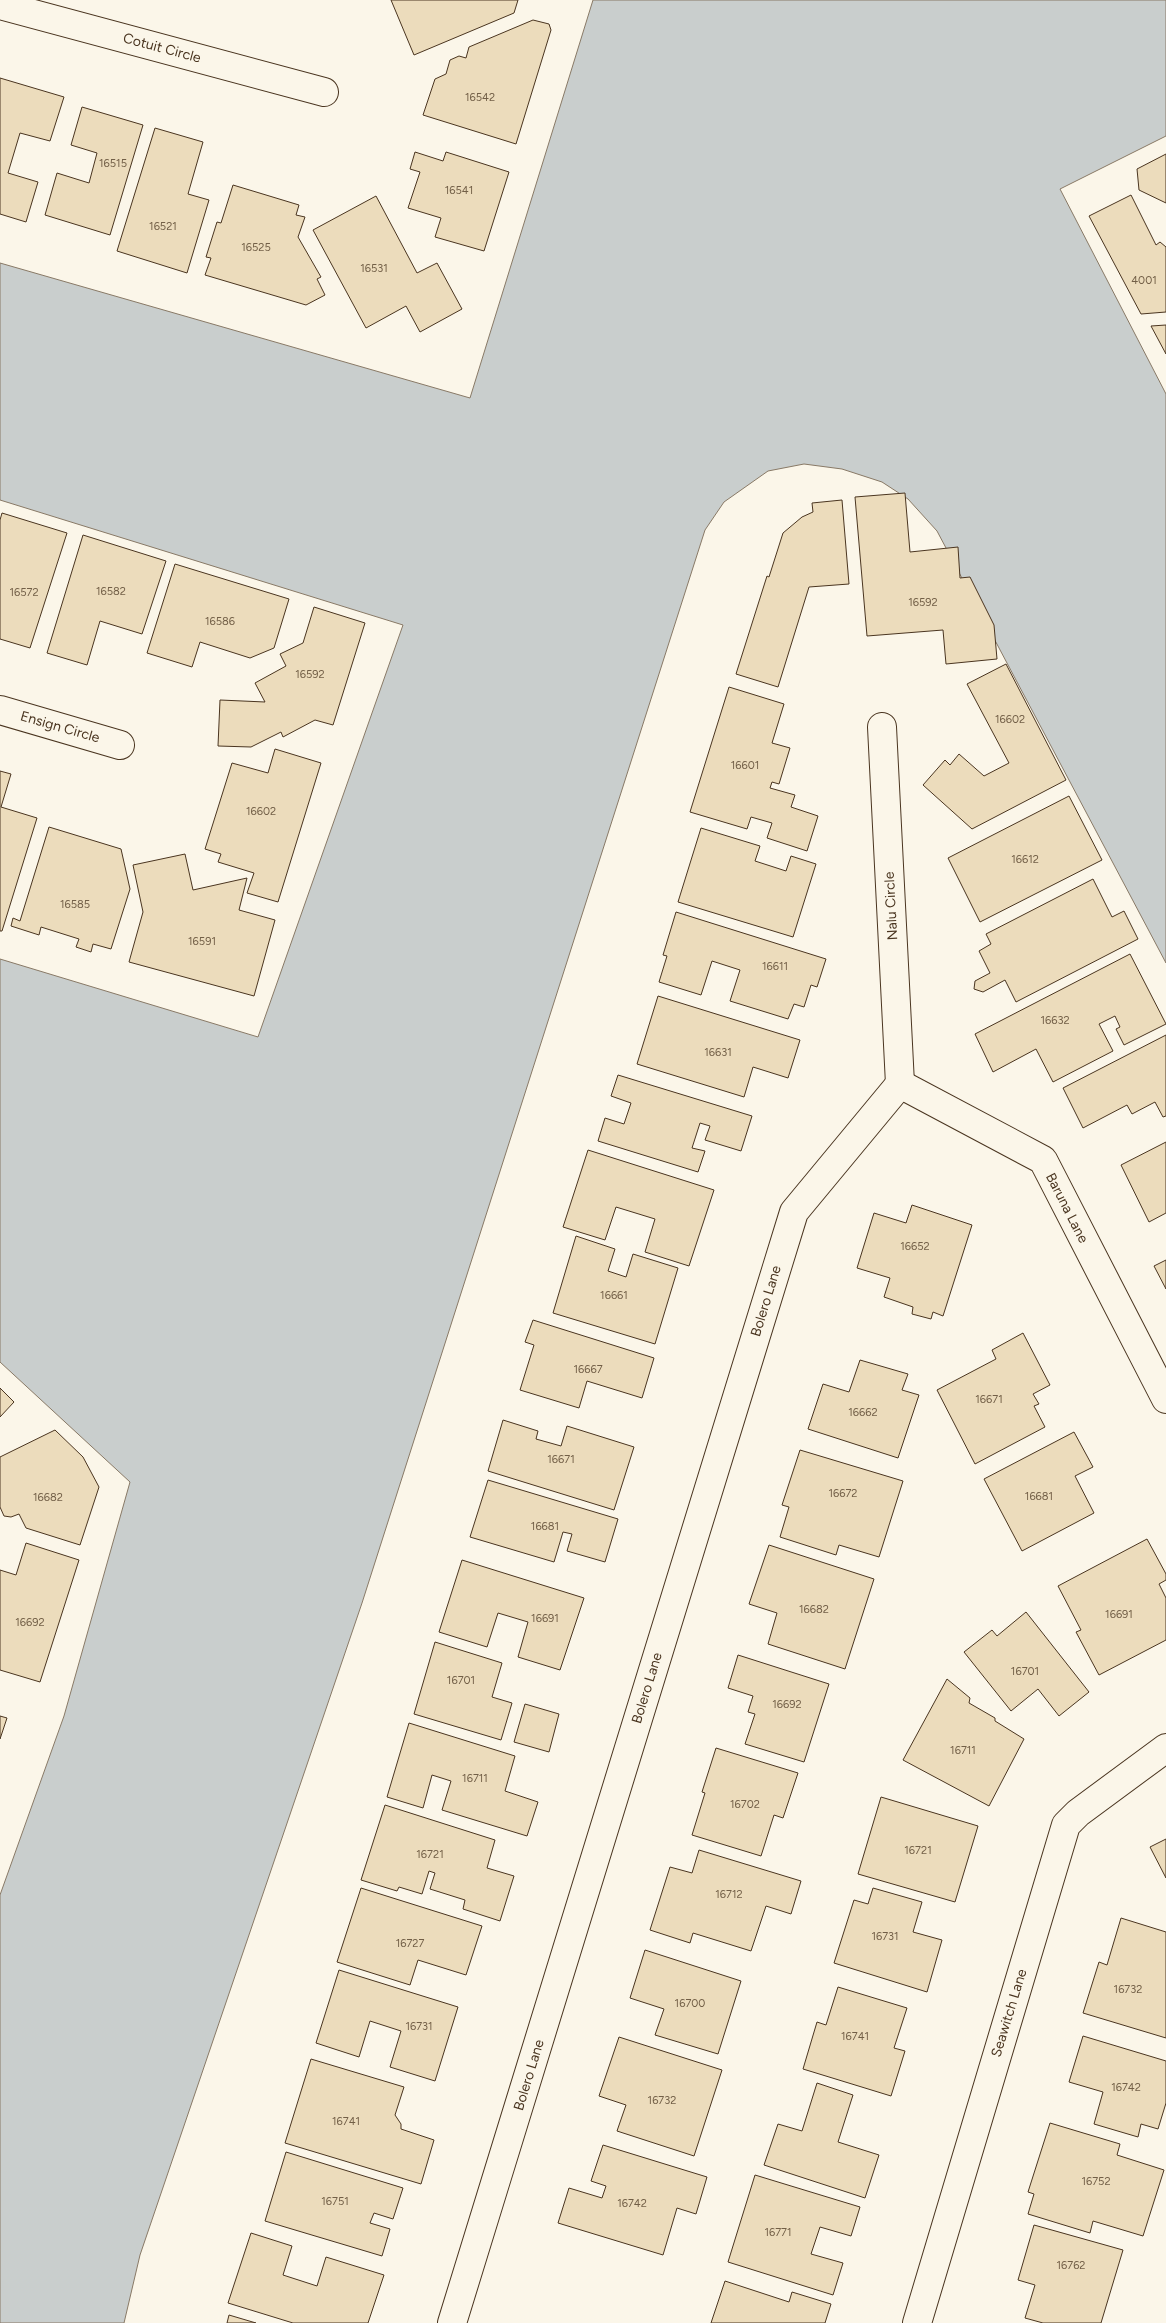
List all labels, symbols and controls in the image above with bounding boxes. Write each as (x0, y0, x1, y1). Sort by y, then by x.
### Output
street label: Cotuit Circle (121, 29, 203, 67)
house number: 16542 (465, 91, 495, 104)
house number: 16515 (99, 157, 127, 170)
house number: 16541 (445, 184, 473, 197)
house number: 16521 (149, 220, 177, 233)
house number: 16525 (241, 241, 271, 254)
house number: 16531 (360, 262, 388, 275)
house number: 4001 (1131, 274, 1157, 287)
house number: 16582 (96, 585, 126, 598)
house number: 16572 (9, 586, 39, 599)
house number: 16592 (908, 596, 938, 609)
house number: 16586 (205, 615, 235, 628)
house number: 16592 (295, 668, 325, 681)
street label: Ensign Circle (18, 708, 102, 747)
house number: 16602 (995, 713, 1025, 726)
house number: 16601 (731, 759, 759, 772)
house number: 16602 (246, 805, 276, 818)
house number: 16612 (1011, 853, 1039, 866)
street label: Nalu Circle (881, 871, 901, 941)
house number: 16585 (60, 898, 90, 911)
house number: 16591 (188, 935, 216, 948)
house number: 16611 (762, 960, 788, 973)
house number: 16632 (1040, 1014, 1070, 1027)
house number: 16631 (704, 1046, 732, 1059)
street label: Baruna Lane (1042, 1170, 1092, 1246)
house number: 16652 (900, 1240, 930, 1253)
street label: Bolero Lane (747, 1263, 785, 1339)
house number: 16661 (600, 1289, 628, 1302)
house number: 16667 (573, 1363, 603, 1376)
house number: 16671 (975, 1393, 1003, 1406)
house number: 16662 (848, 1406, 878, 1419)
house number: 16671 (547, 1453, 575, 1466)
house number: 16672 (828, 1487, 858, 1500)
house number: 16681 (1025, 1490, 1053, 1503)
house number: 16682 (33, 1491, 63, 1504)
house number: 16681 (531, 1520, 559, 1533)
house number: 16682 (799, 1603, 829, 1616)
house number: 16691 (1105, 1608, 1133, 1621)
house number: 16691 (531, 1612, 559, 1625)
house number: 16692 (15, 1616, 45, 1629)
street label: Bolero Lane (628, 1650, 666, 1726)
house number: 16701 (1011, 1665, 1039, 1678)
house number: 16701 (447, 1674, 475, 1687)
house number: 16692 (772, 1698, 802, 1711)
house number: 16711 (950, 1744, 976, 1757)
house number: 16711 (462, 1772, 488, 1785)
house number: 16702 (730, 1798, 760, 1811)
house number: 16721 (904, 1844, 932, 1857)
house number: 16721 (416, 1848, 444, 1861)
house number: 16712 (715, 1888, 743, 1901)
house number: 16731 (871, 1930, 899, 1943)
house number: 16727 (396, 1937, 424, 1950)
street label: Seawitch Lane (987, 1966, 1031, 2059)
house number: 16732 (1114, 1983, 1142, 1996)
house number: 16700 (675, 1997, 705, 2010)
house number: 16731 (405, 2020, 433, 2033)
house number: 16741 (841, 2030, 869, 2043)
street label: Bolero Lane (510, 2037, 548, 2113)
house number: 16742 (1111, 2081, 1141, 2094)
house number: 16732 (648, 2094, 676, 2107)
house number: 16741 (332, 2115, 360, 2128)
house number: 16752 (1081, 2175, 1111, 2188)
house number: 16751 (321, 2195, 349, 2208)
house number: 16742 (617, 2197, 647, 2210)
house number: 16771 (764, 2226, 792, 2239)
house number: 16762 (1056, 2259, 1086, 2272)

